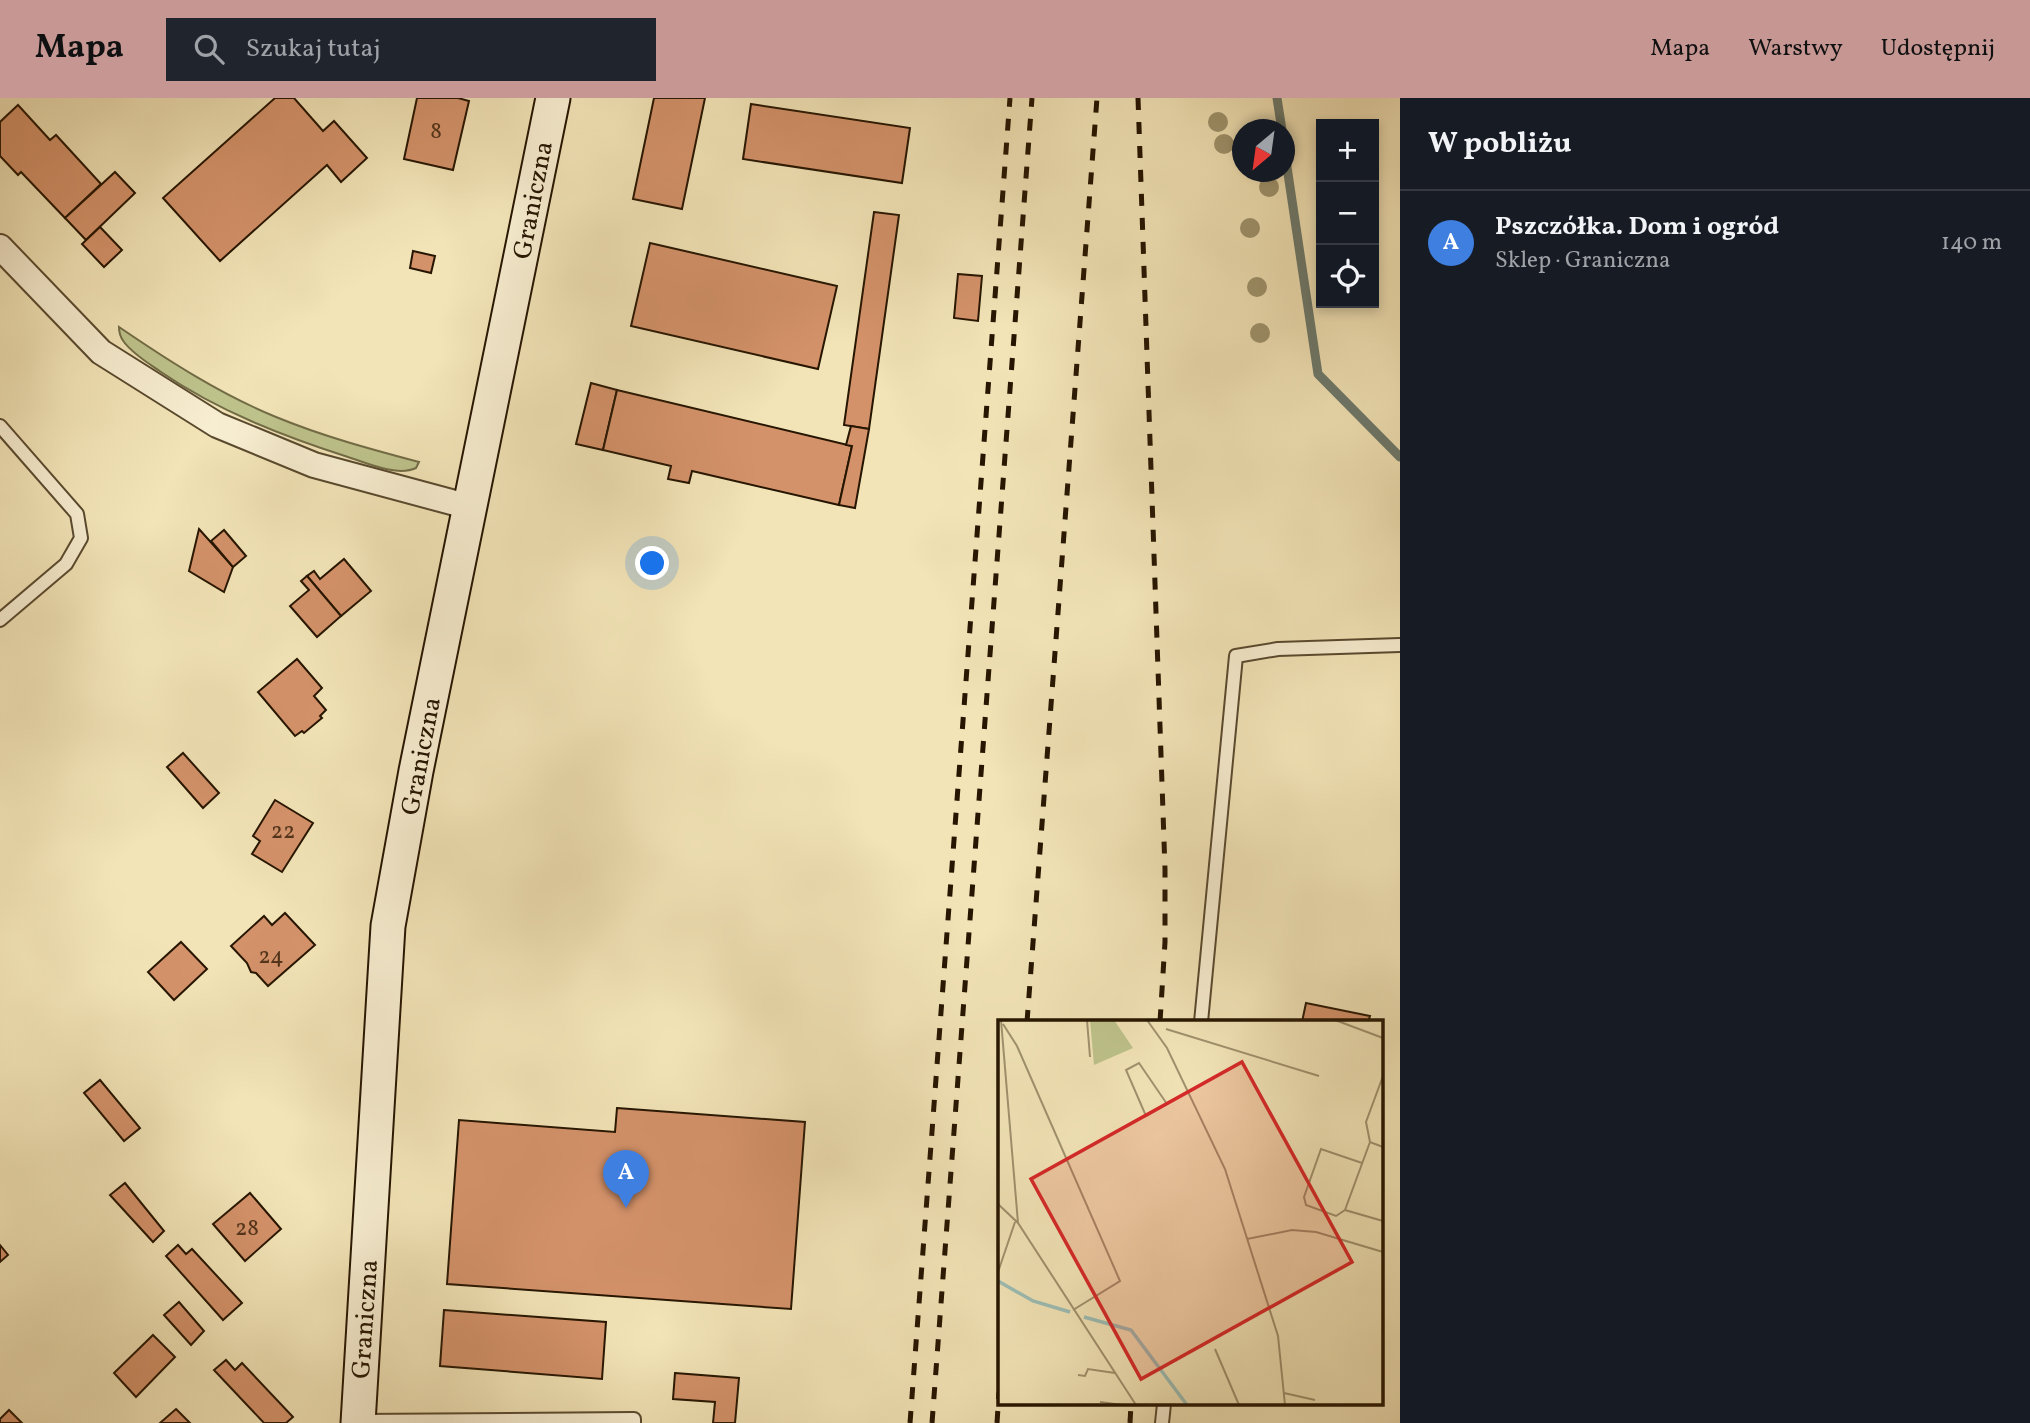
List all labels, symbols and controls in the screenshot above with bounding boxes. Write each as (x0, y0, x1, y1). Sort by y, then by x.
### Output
search box (166, 18, 656, 81)
text: Mapa (35, 26, 124, 72)
icon: search (190, 30, 228, 68)
text: Szukaj tutaj (246, 31, 381, 67)
text: Mapa (1650, 32, 1710, 66)
text: Warstwy (1748, 32, 1843, 66)
text: Udostępnij (1881, 32, 1995, 66)
house number: 8 (430, 116, 442, 148)
north arrow (1232, 119, 1295, 182)
map controls (1316, 119, 1379, 308)
button: + (1316, 119, 1379, 182)
text: W pobliżu (1428, 123, 1571, 165)
street label: Graniczna (505, 138, 563, 262)
button: − (1316, 182, 1379, 245)
text: Pszczółka. Dom i ogród (1495, 209, 1779, 245)
text: A (1443, 227, 1459, 259)
text: 140 m (1941, 227, 2002, 259)
button: locate (1316, 245, 1379, 308)
text: Sklep · Graniczna (1495, 245, 1670, 277)
your location (635, 546, 669, 580)
street label: Graniczna (393, 694, 451, 818)
house number: 22 (271, 816, 295, 848)
house number: 24 (258, 941, 284, 973)
inset map (998, 1020, 1382, 1406)
pin: A (603, 1150, 649, 1208)
house number: 28 (235, 1213, 259, 1245)
street label: Graniczna (344, 1258, 388, 1380)

